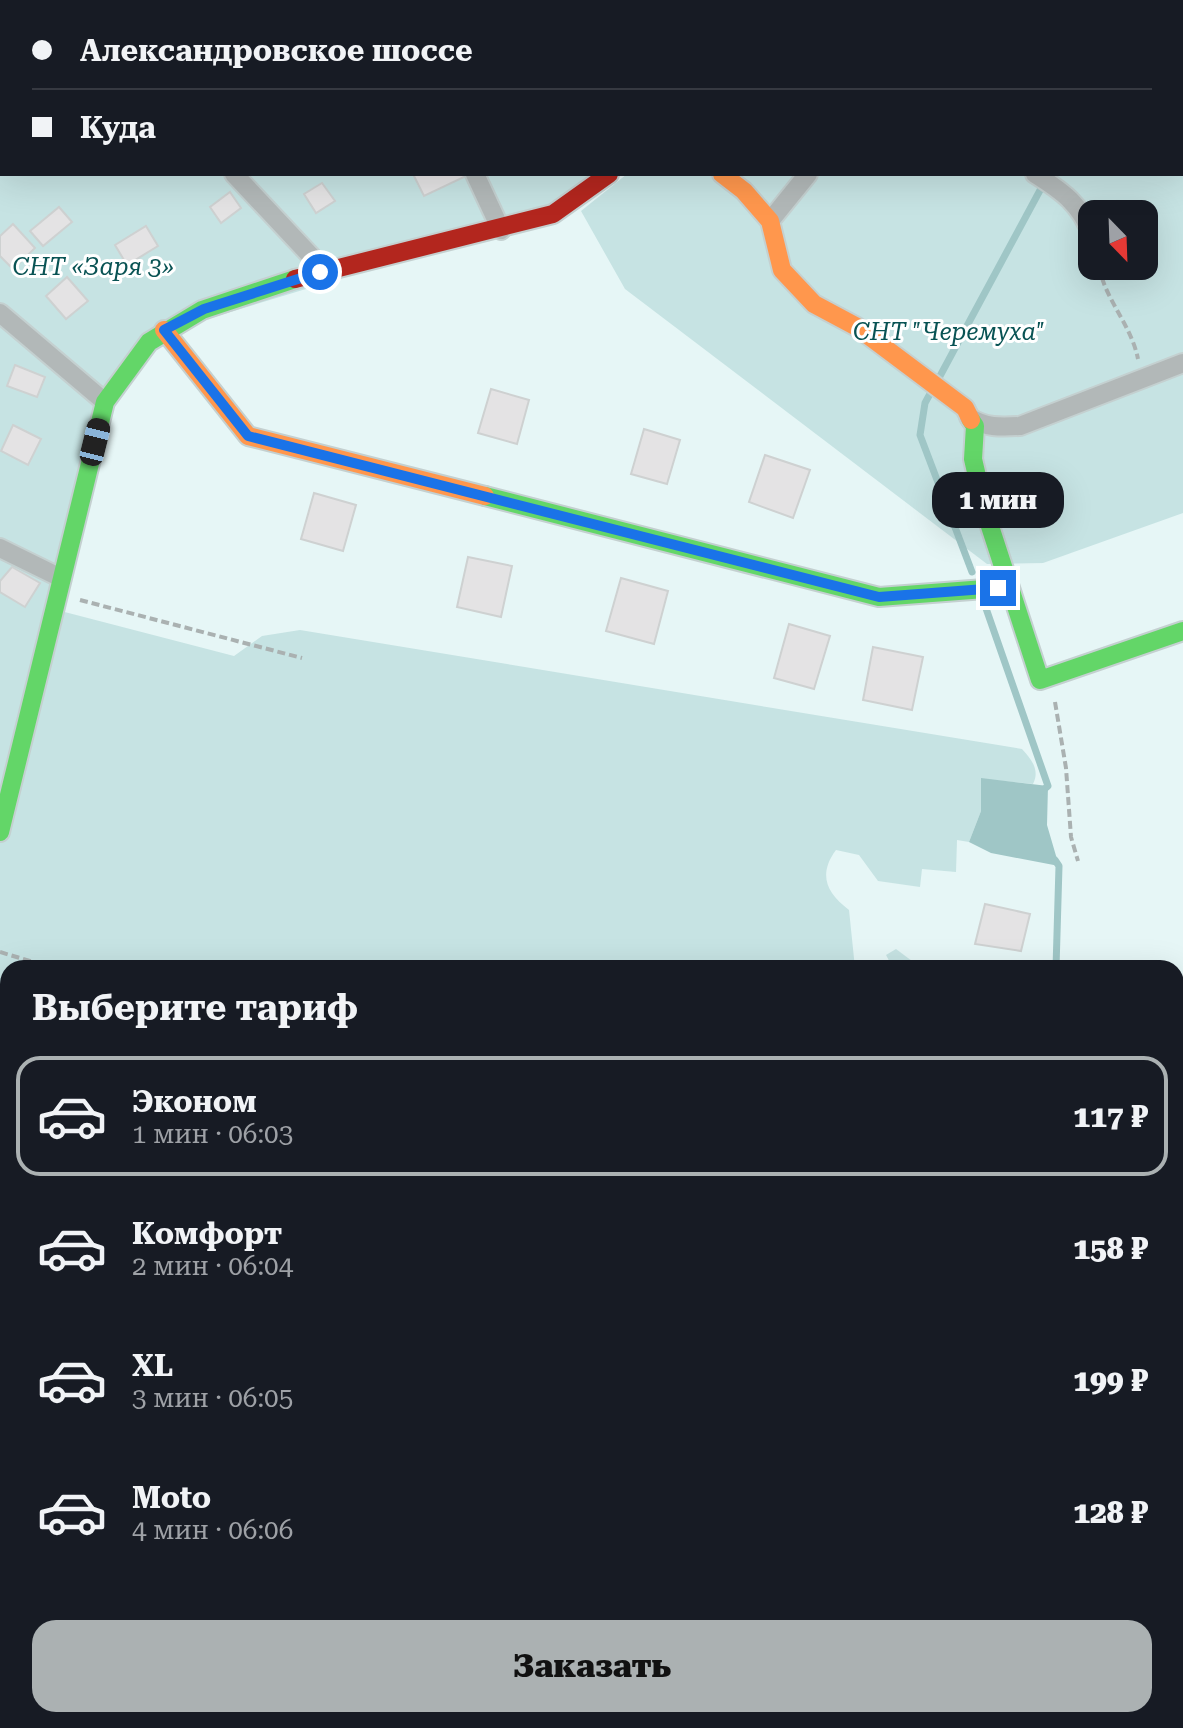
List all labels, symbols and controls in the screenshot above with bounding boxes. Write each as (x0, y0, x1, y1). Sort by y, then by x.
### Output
text: Александровское шоссе (80, 33, 473, 68)
text: Куда (80, 110, 156, 145)
north arrow (1078, 200, 1158, 280)
map controls (1078, 200, 1158, 280)
park label: СНТ «Заря 3» (12, 253, 174, 281)
route start (302, 254, 338, 290)
park label: СНТ "Черемуха" (853, 318, 1045, 346)
car (78, 416, 112, 468)
callout: 1 мин (932, 472, 1064, 528)
text: 1 мин (959, 485, 1037, 515)
route end (980, 570, 1016, 606)
text: Выберите тариф (32, 987, 358, 1029)
icon: car (36, 1080, 108, 1152)
text: Эконом (132, 1084, 257, 1119)
text: 117 ₽ (1073, 1099, 1148, 1134)
text: 1 мин · 06:03 (132, 1119, 293, 1149)
icon: car (36, 1212, 108, 1284)
text: Комфорт (132, 1216, 282, 1251)
text: 158 ₽ (1073, 1231, 1148, 1266)
text: 2 мин · 06:04 (132, 1251, 293, 1281)
icon: car (36, 1344, 108, 1416)
text: XL (132, 1348, 173, 1383)
text: 199 ₽ (1073, 1363, 1148, 1398)
text: 3 мин · 06:05 (132, 1383, 293, 1413)
icon: car (36, 1476, 108, 1548)
text: Moto (132, 1480, 211, 1515)
text: 128 ₽ (1073, 1495, 1148, 1530)
text: 4 мин · 06:06 (132, 1515, 293, 1545)
button: Заказать (32, 1620, 1152, 1712)

